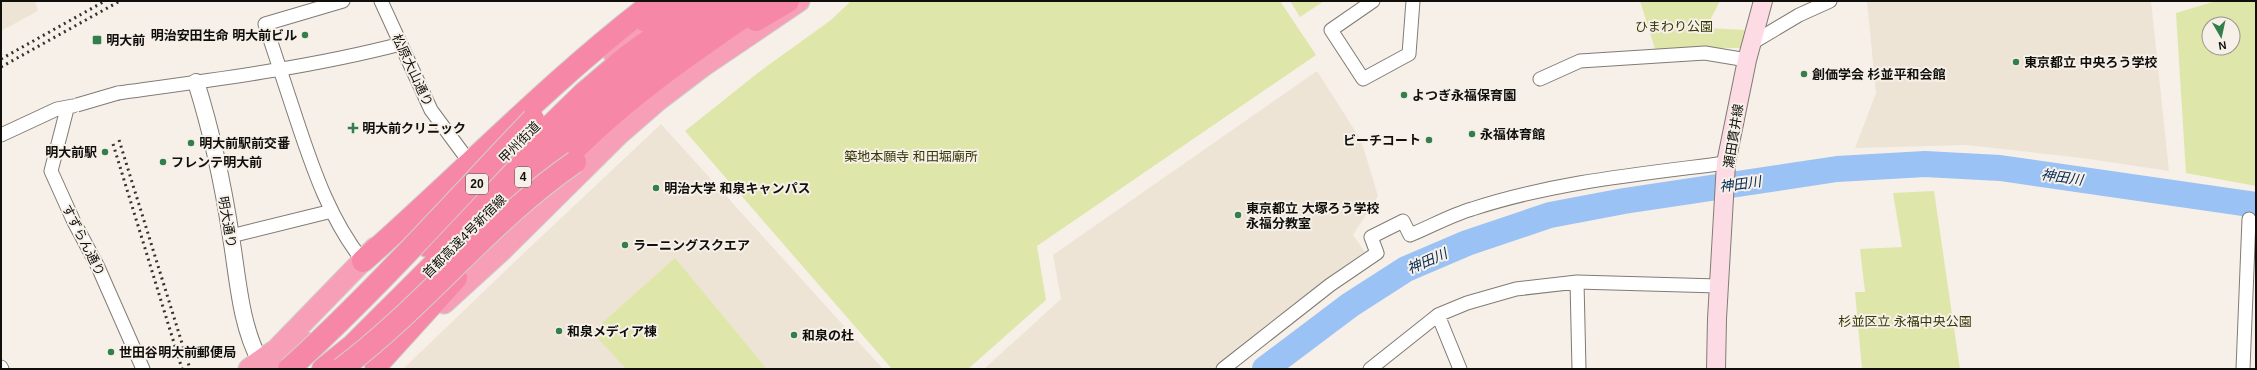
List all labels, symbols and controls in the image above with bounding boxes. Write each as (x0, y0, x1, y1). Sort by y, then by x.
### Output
north arrow (2201, 16, 2241, 56)
park label: ひまわり公園 (1635, 19, 1713, 34)
place label: 明治安田生命 明大前ビル (150, 28, 297, 43)
marker: 明治安田生命 明大前ビル (300, 30, 310, 40)
street label: 松原大山通り (389, 32, 436, 109)
place label: 明大前 (106, 33, 145, 48)
marker: 明大前 (91, 34, 103, 46)
text: N (2218, 39, 2227, 52)
place label: 東京都立 中央ろう学校 (2024, 55, 2158, 70)
marker: 東京都立 中央ろう学校 (2011, 57, 2021, 67)
place label: 創価学会 杉並平和会館 (1812, 67, 1946, 82)
marker: 創価学会 杉並平和会館 (1799, 69, 1809, 79)
place label: よつぎ永福保育園 (1412, 88, 1516, 103)
marker: よつぎ永福保育園 (1399, 90, 1409, 100)
street label: 瀬田貫井線 (1721, 103, 1746, 169)
street label: 甲州街道 (496, 119, 543, 166)
place label: 明大前クリニック (362, 121, 466, 136)
marker: 明大前クリニック (347, 122, 359, 134)
place label: 永福体育館 (1480, 127, 1545, 142)
marker: 永福体育館 (1467, 129, 1477, 139)
place label: ビーチコート (1343, 133, 1421, 148)
marker: ビーチコート (1424, 135, 1434, 145)
place label: 明大前駅前交番 (199, 136, 290, 151)
marker: 明大前駅前交番 (186, 138, 196, 148)
place label: 明大前駅 (45, 145, 97, 160)
marker: 明大前駅 (100, 147, 110, 157)
park label: 築地本願寺 和田堀廟所 (844, 149, 978, 164)
place label: フレンテ明大前 (171, 155, 262, 170)
marker: フレンテ明大前 (158, 157, 168, 167)
water label: 神田川 (2040, 166, 2086, 188)
road number: 4 (515, 167, 531, 187)
water label: 神田川 (1718, 173, 1764, 195)
road number: 20 (466, 174, 488, 194)
place label: 明治大学 和泉キャンパス (664, 181, 811, 196)
marker: 明治大学 和泉キャンパス (651, 183, 661, 193)
street label: 首都高速4号新宿線 (420, 192, 509, 281)
street label: 明大通り (216, 195, 239, 249)
place label: 東京都立 大塚ろう学校 永福分教室 (1246, 201, 1380, 231)
street label: すずらん通り (59, 202, 108, 278)
marker: 東京都立 大塚ろう学校 永福分教室 (1233, 210, 1243, 220)
place label: ラーニングスクエア (633, 238, 750, 253)
marker: ラーニングスクエア (620, 240, 630, 250)
water label: 神田川 (1405, 244, 1451, 277)
park label: 杉並区立 永福中央公園 (1838, 314, 1972, 329)
place label: 和泉メディア棟 (567, 324, 657, 339)
marker: 和泉メディア棟 (554, 326, 564, 336)
place label: 和泉の杜 (802, 328, 854, 343)
marker: 和泉の杜 (789, 330, 799, 340)
place label: 世田谷明大前郵便局 (119, 345, 236, 360)
marker: 世田谷明大前郵便局 (106, 347, 116, 357)

